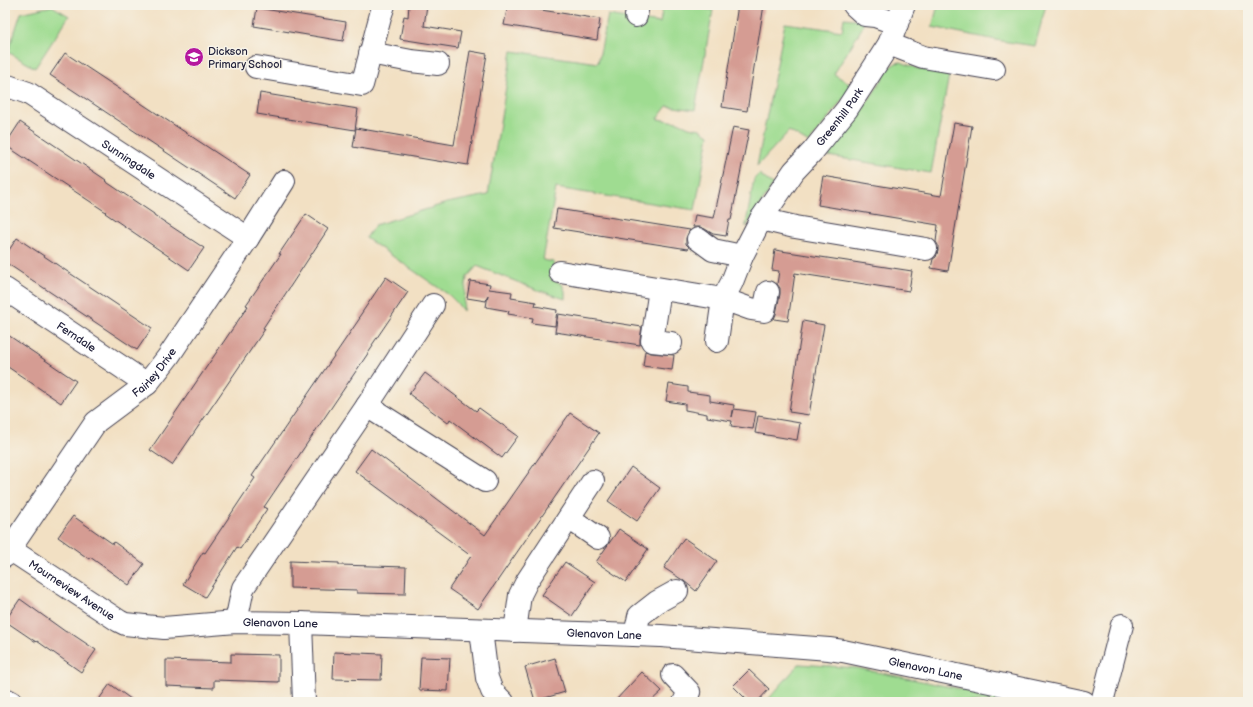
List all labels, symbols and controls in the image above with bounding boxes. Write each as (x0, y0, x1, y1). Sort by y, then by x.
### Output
place label: Dickson Primary School (208, 45, 282, 71)
school or university icon: Dickson Primary School (183, 46, 205, 68)
street label: Greenhill Park (814, 85, 866, 149)
street label: Sunningdale (99, 137, 158, 183)
street label: Ferndale (54, 319, 99, 355)
street label: Fairley Drive (130, 345, 179, 400)
street label: Mourneview Avenue (26, 557, 117, 624)
street label: Glenavon Lane (243, 616, 319, 631)
street label: Glenavon Lane (566, 627, 642, 642)
street label: Glenavon Lane (887, 655, 964, 683)

